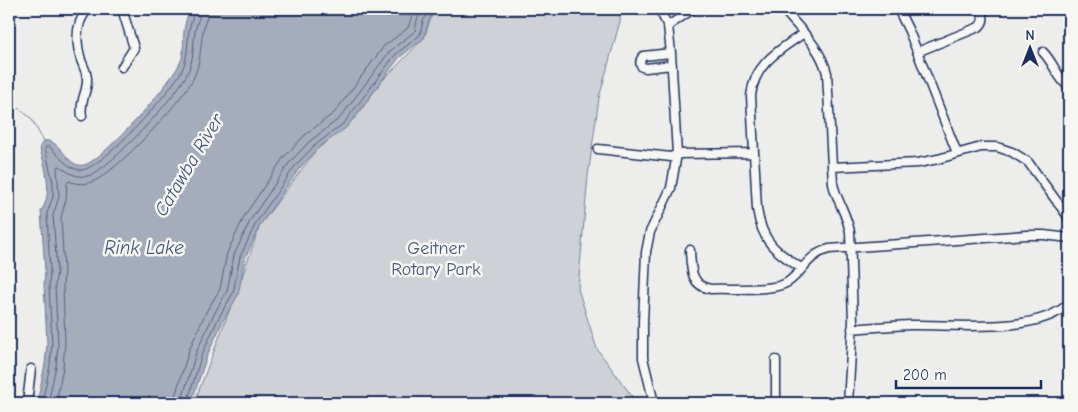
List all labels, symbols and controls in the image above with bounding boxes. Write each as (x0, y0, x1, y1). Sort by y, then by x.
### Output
north arrow (1006, 22, 1056, 72)
text: N (1025, 27, 1035, 44)
water label: Catawba River (150, 109, 229, 220)
water label: Rink Lake (104, 237, 184, 259)
park label: Geitner Rotary Park (391, 238, 481, 280)
scale bar (896, 357, 1040, 389)
text: 200 m (903, 366, 947, 384)

